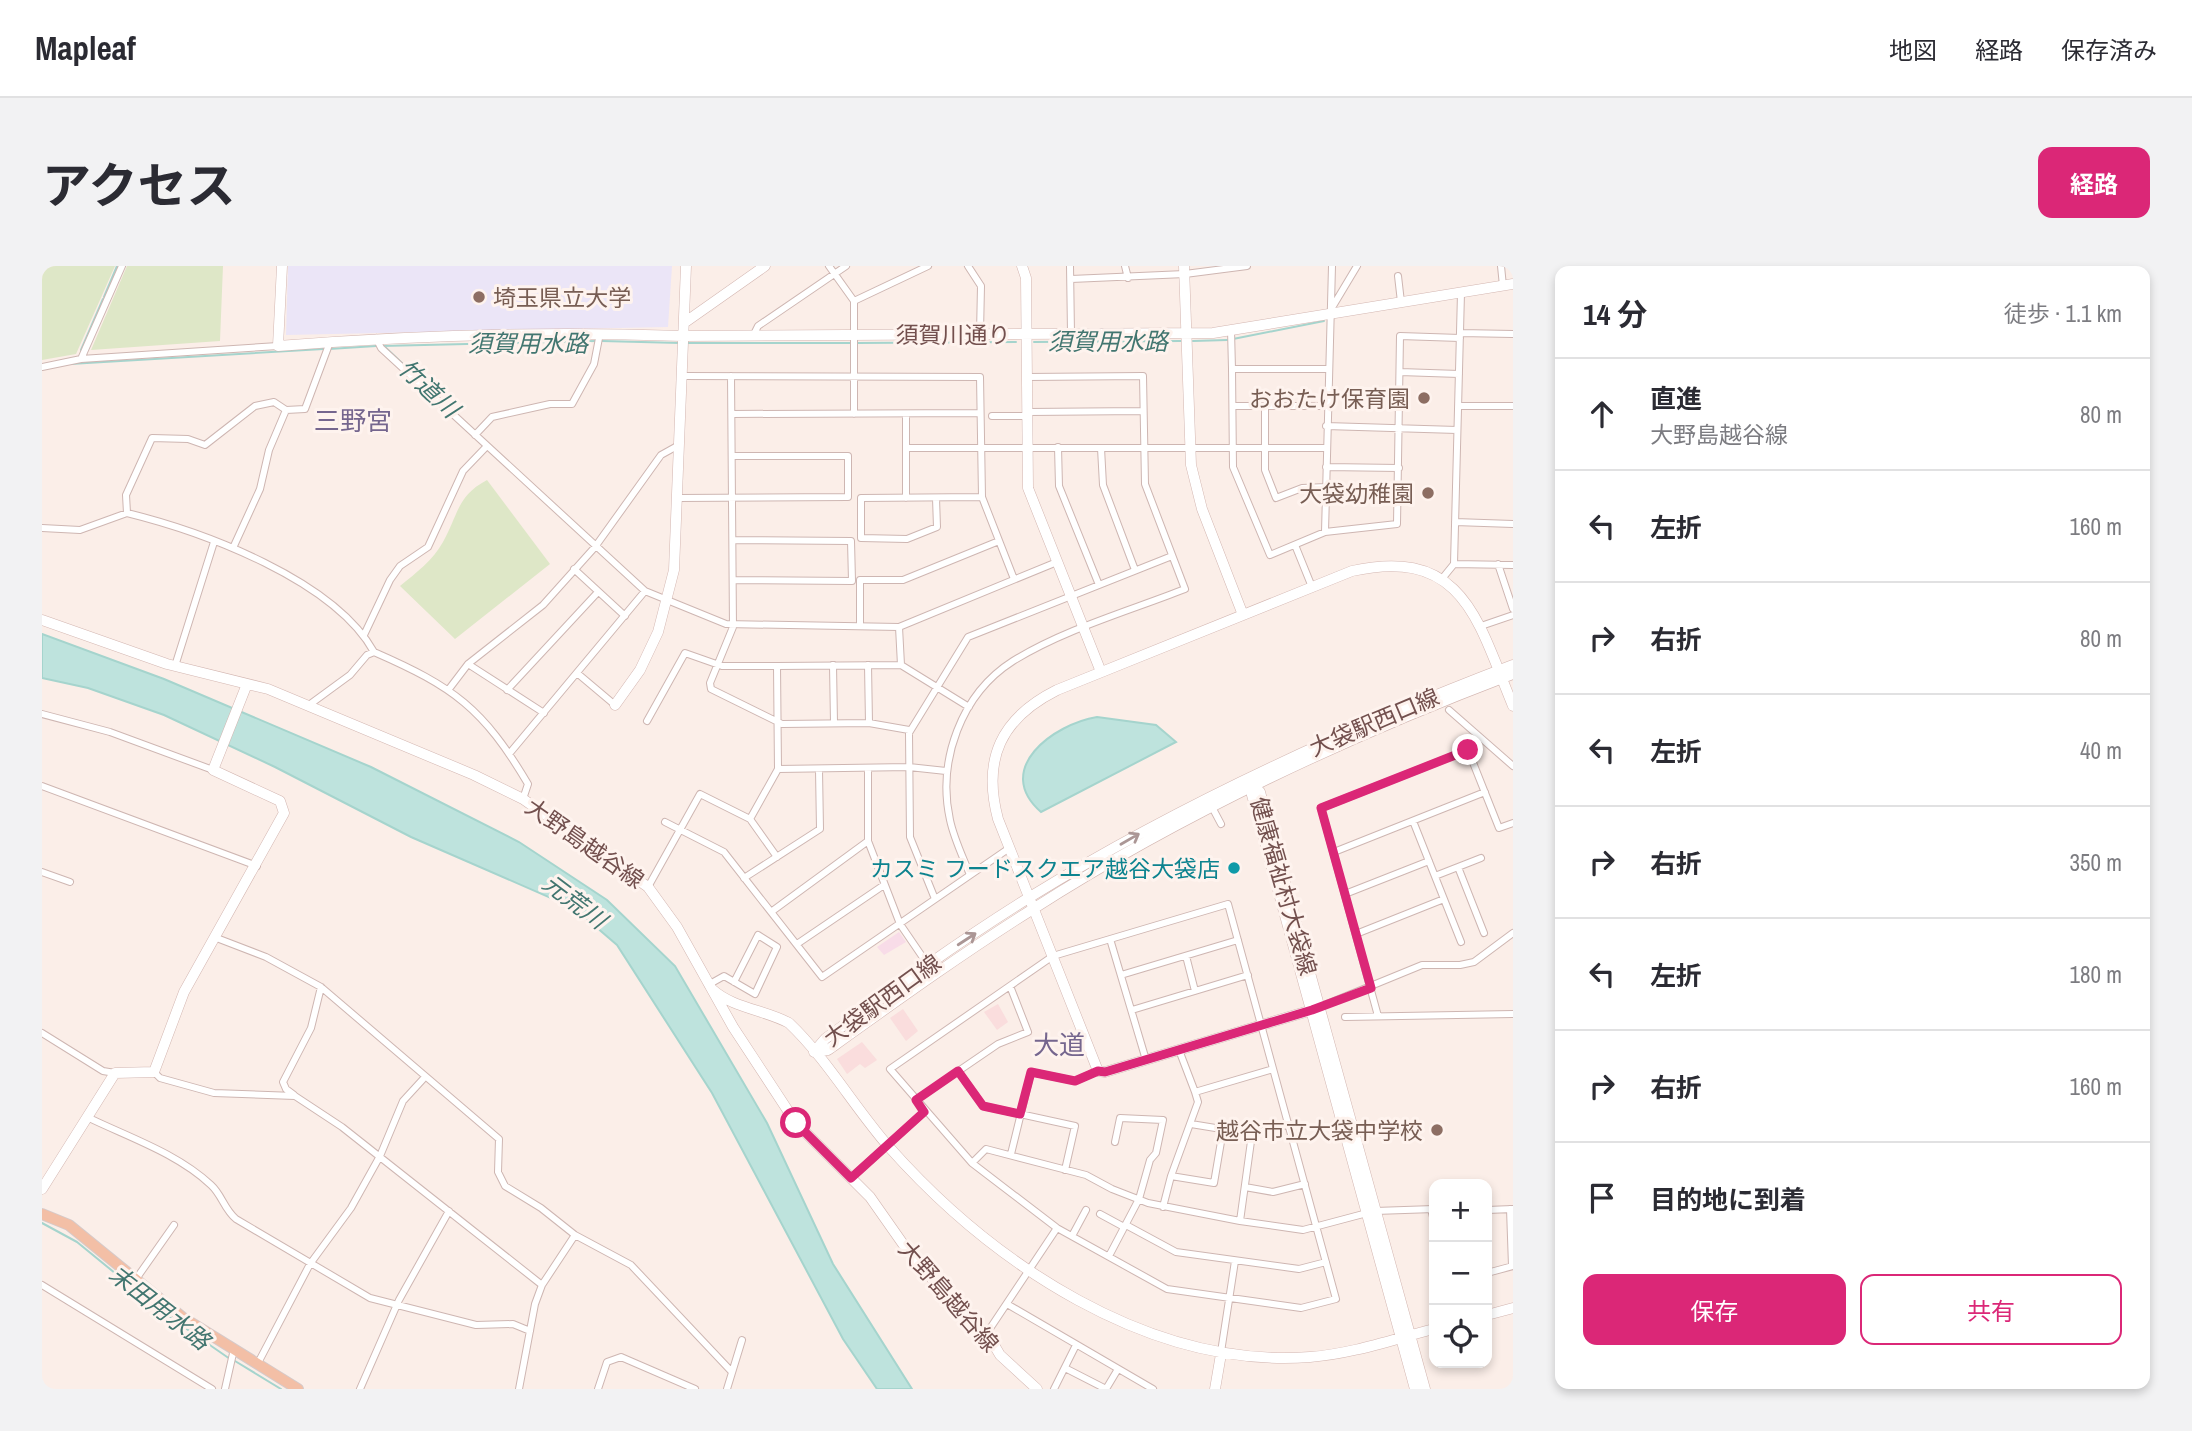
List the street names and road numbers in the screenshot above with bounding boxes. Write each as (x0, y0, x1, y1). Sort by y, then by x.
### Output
street label: 須賀川通り (896, 319, 1011, 350)
street label: 大袋駅西口線 (1304, 681, 1444, 763)
street label: 大野島越谷線 (520, 791, 650, 895)
street label: 健康福祉村大袋線 (1244, 793, 1324, 979)
street label: 大袋駅西口線 (817, 947, 947, 1053)
street label: 大野島越谷線 (892, 1234, 1006, 1358)

